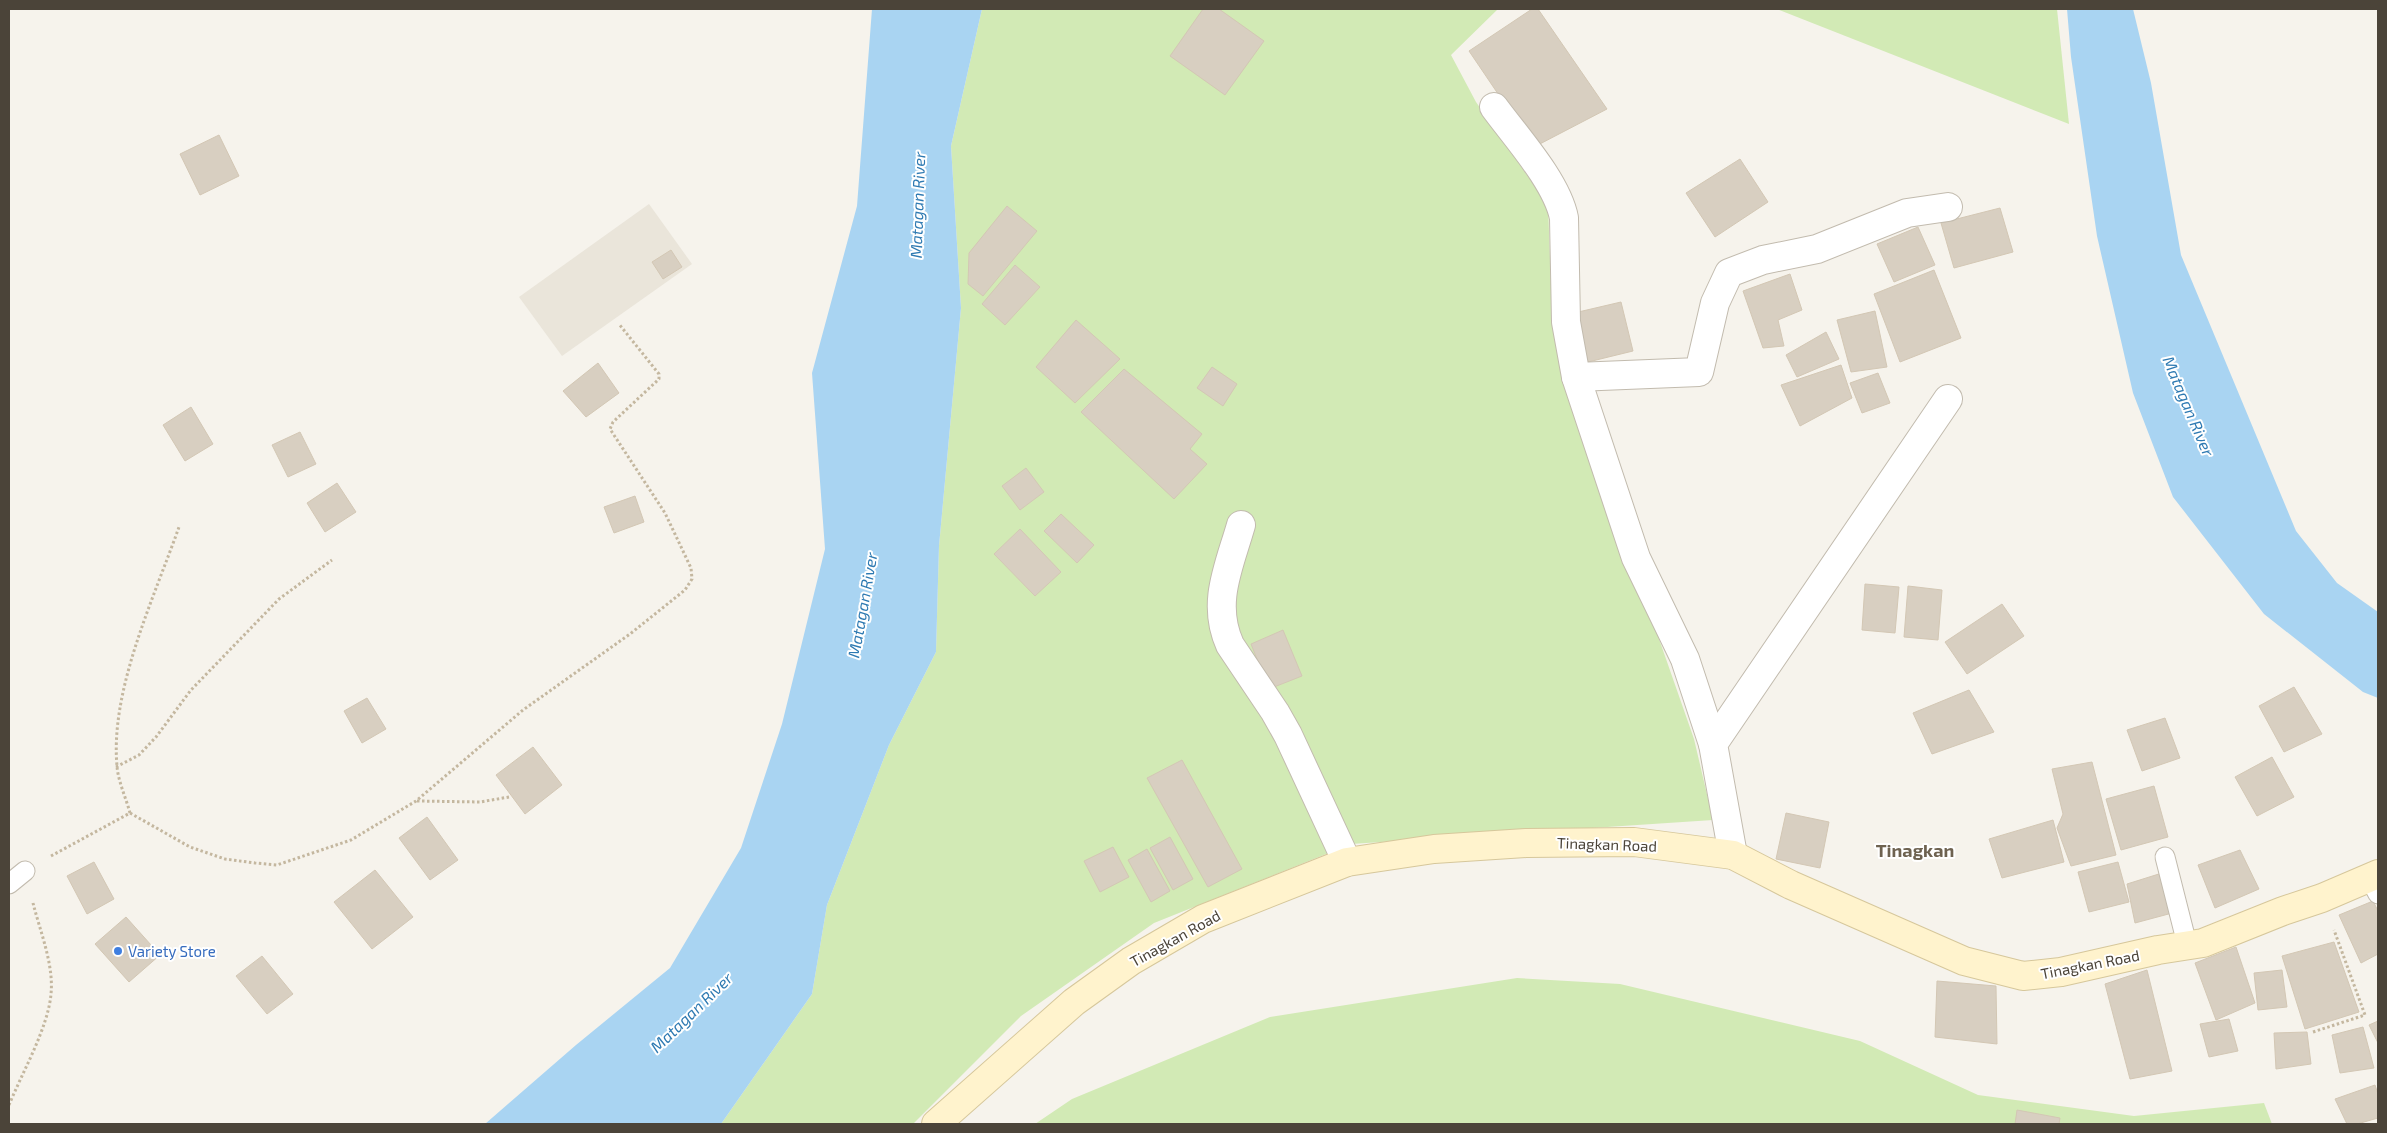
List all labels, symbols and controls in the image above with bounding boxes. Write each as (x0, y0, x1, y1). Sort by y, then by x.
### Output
water label: Matagan River (906, 151, 928, 259)
water label: Matagan River (2159, 353, 2219, 459)
water label: Matagan River (843, 550, 881, 659)
street label: Tinagkan Road (1557, 833, 1657, 855)
district label: Tinagkan (1876, 839, 1954, 861)
street label: Tinagkan Road (1127, 906, 1223, 970)
place label: Variety Store (128, 942, 216, 960)
marker: Variety Store (112, 945, 124, 957)
street label: Tinagkan Road (2039, 946, 2141, 982)
water label: Matagan River (646, 968, 736, 1056)

